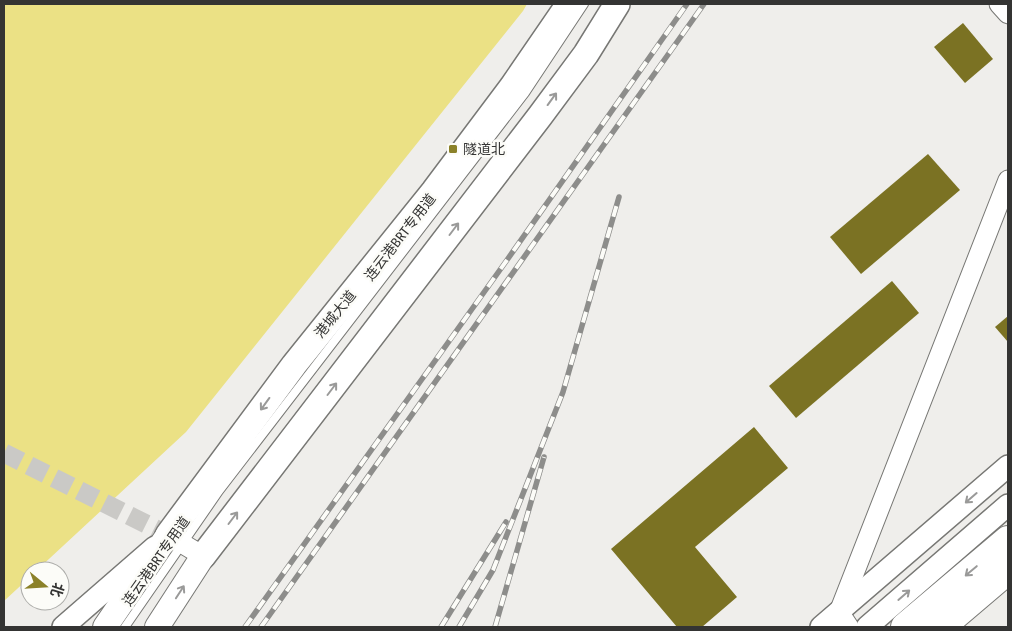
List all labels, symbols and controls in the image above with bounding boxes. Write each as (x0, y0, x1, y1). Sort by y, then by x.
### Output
one-way arrow (547, 92, 557, 106)
place label: 隧道北 (463, 141, 505, 158)
marker: 隧道北 (447, 143, 459, 155)
street label: 连云港BRT专用道 (361, 191, 440, 284)
one-way arrow (449, 222, 459, 236)
street label: 港城大道 (311, 287, 360, 341)
one-way arrow (326, 383, 337, 396)
one-way arrow (260, 397, 270, 411)
one-way arrow (965, 492, 978, 503)
one-way arrow (228, 511, 238, 525)
street label: 连云港BRT专用道 (119, 513, 194, 609)
north arrow (20, 561, 70, 611)
one-way arrow (965, 566, 978, 577)
text: 北 (47, 581, 67, 599)
one-way arrow (176, 585, 186, 599)
one-way arrow (897, 589, 910, 601)

